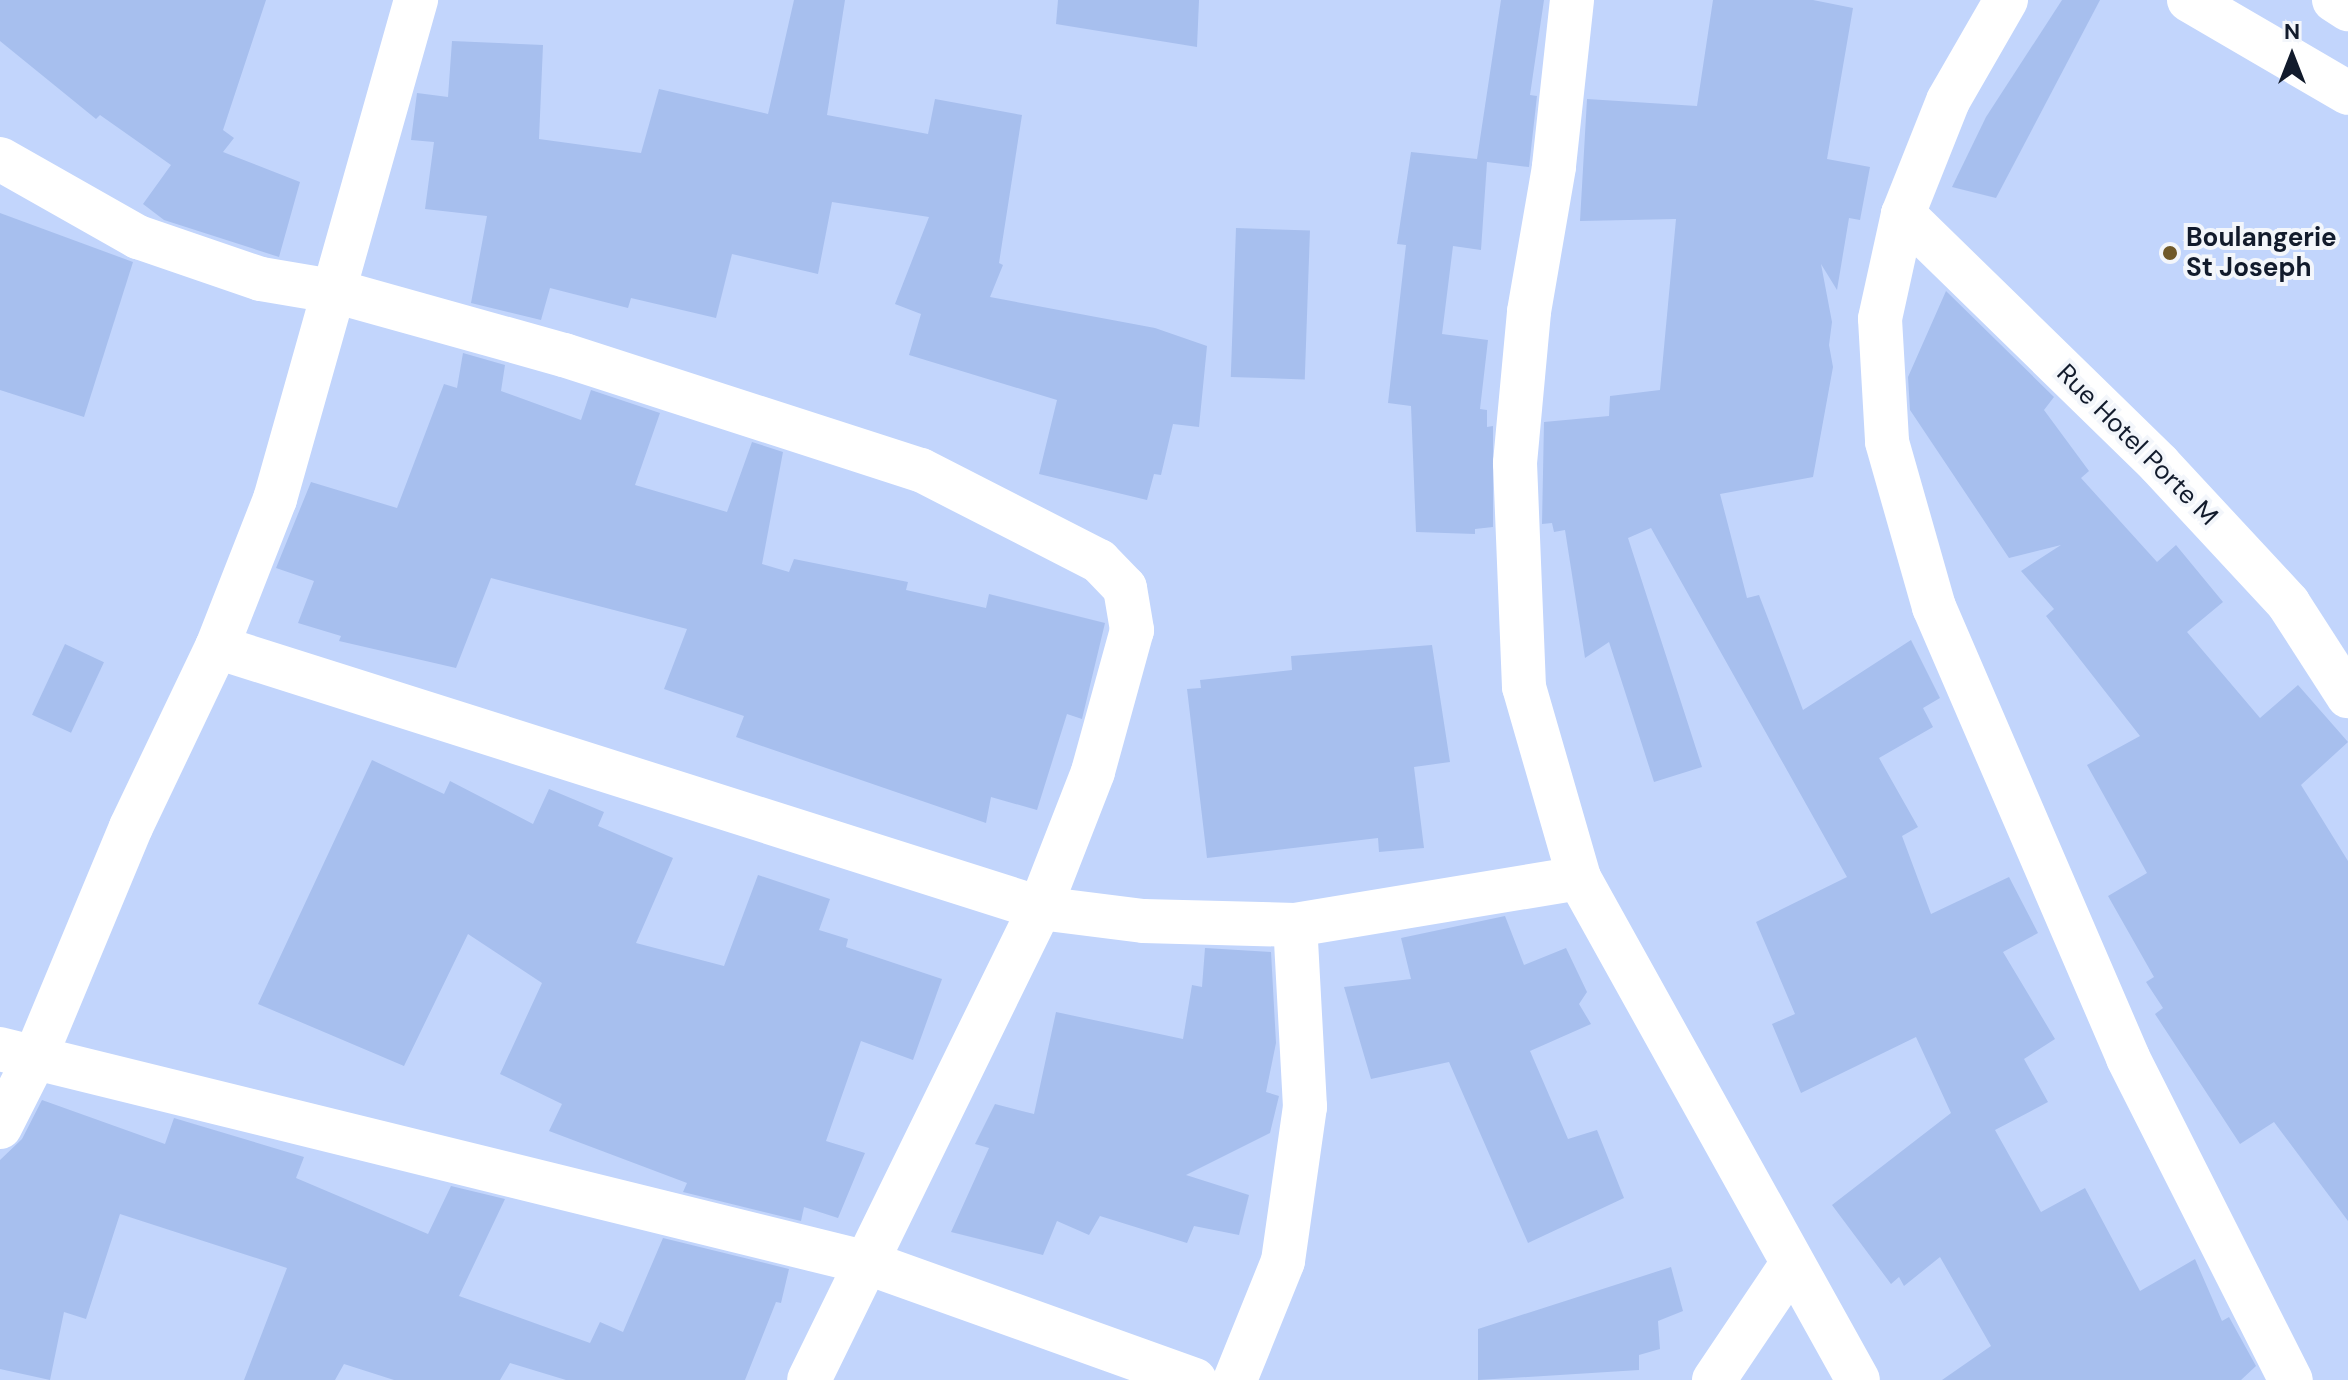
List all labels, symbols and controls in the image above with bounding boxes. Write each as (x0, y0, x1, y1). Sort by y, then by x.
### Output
north arrow (2252, 16, 2332, 96)
text: N (2284, 17, 2300, 46)
place label: Boulangerie St Joseph (2186, 222, 2337, 284)
marker: Boulangerie St Joseph (2161, 244, 2179, 262)
street label: Rue Hotel Porte M (2050, 358, 2224, 532)

